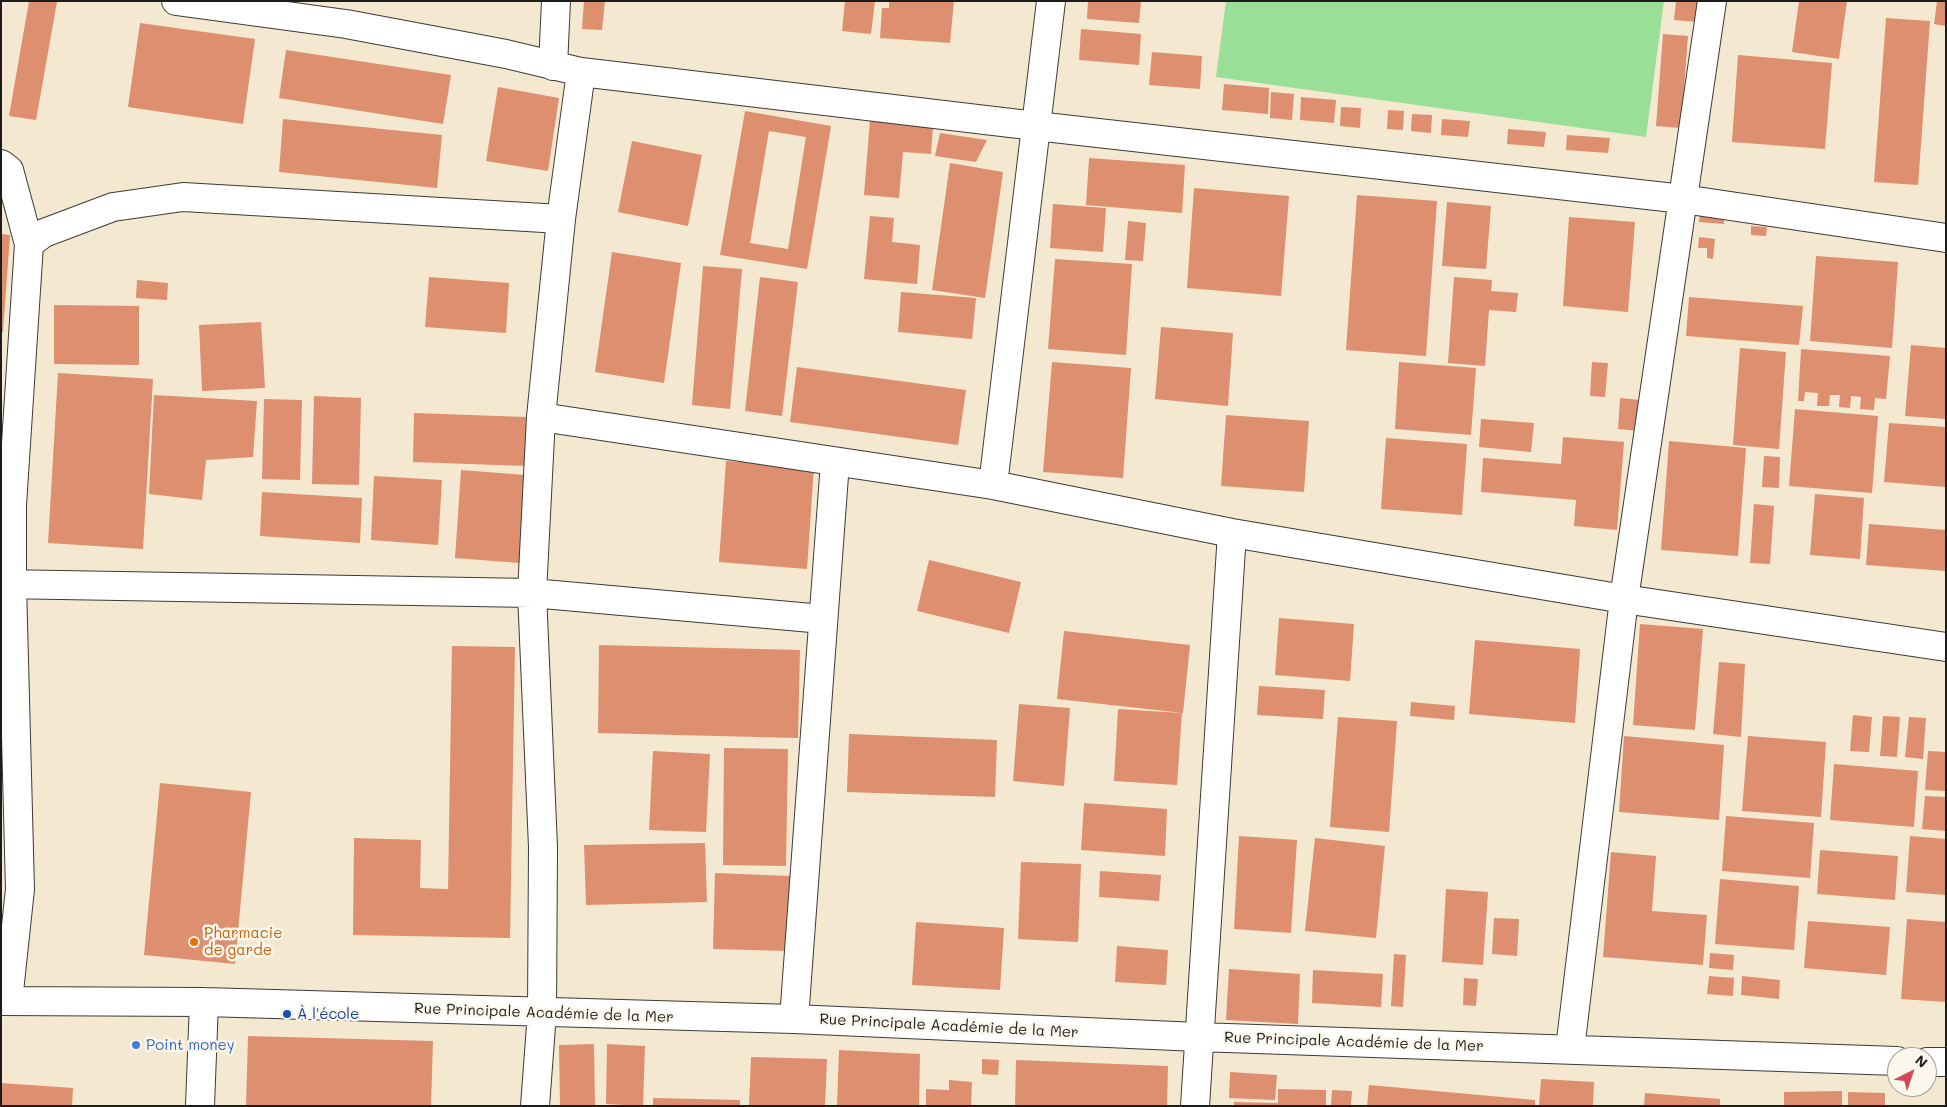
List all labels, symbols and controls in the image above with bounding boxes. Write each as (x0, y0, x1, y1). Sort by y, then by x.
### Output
place label: Pharmacie de garde (204, 924, 282, 959)
marker: Pharmacie de garde (188, 936, 200, 948)
street label: Rue Principale Académie de la Mer (414, 999, 674, 1027)
place label: À l'école (297, 1005, 359, 1023)
marker: À l'école (281, 1008, 293, 1020)
street label: Rue Principale Académie de la Mer (819, 1010, 1079, 1042)
street label: Rue Principale Académie de la Mer (1224, 1028, 1484, 1056)
place label: Point money (146, 1036, 235, 1054)
marker: Point money (130, 1039, 142, 1051)
north arrow (1887, 1047, 1937, 1097)
text: N (1911, 1050, 1932, 1072)

